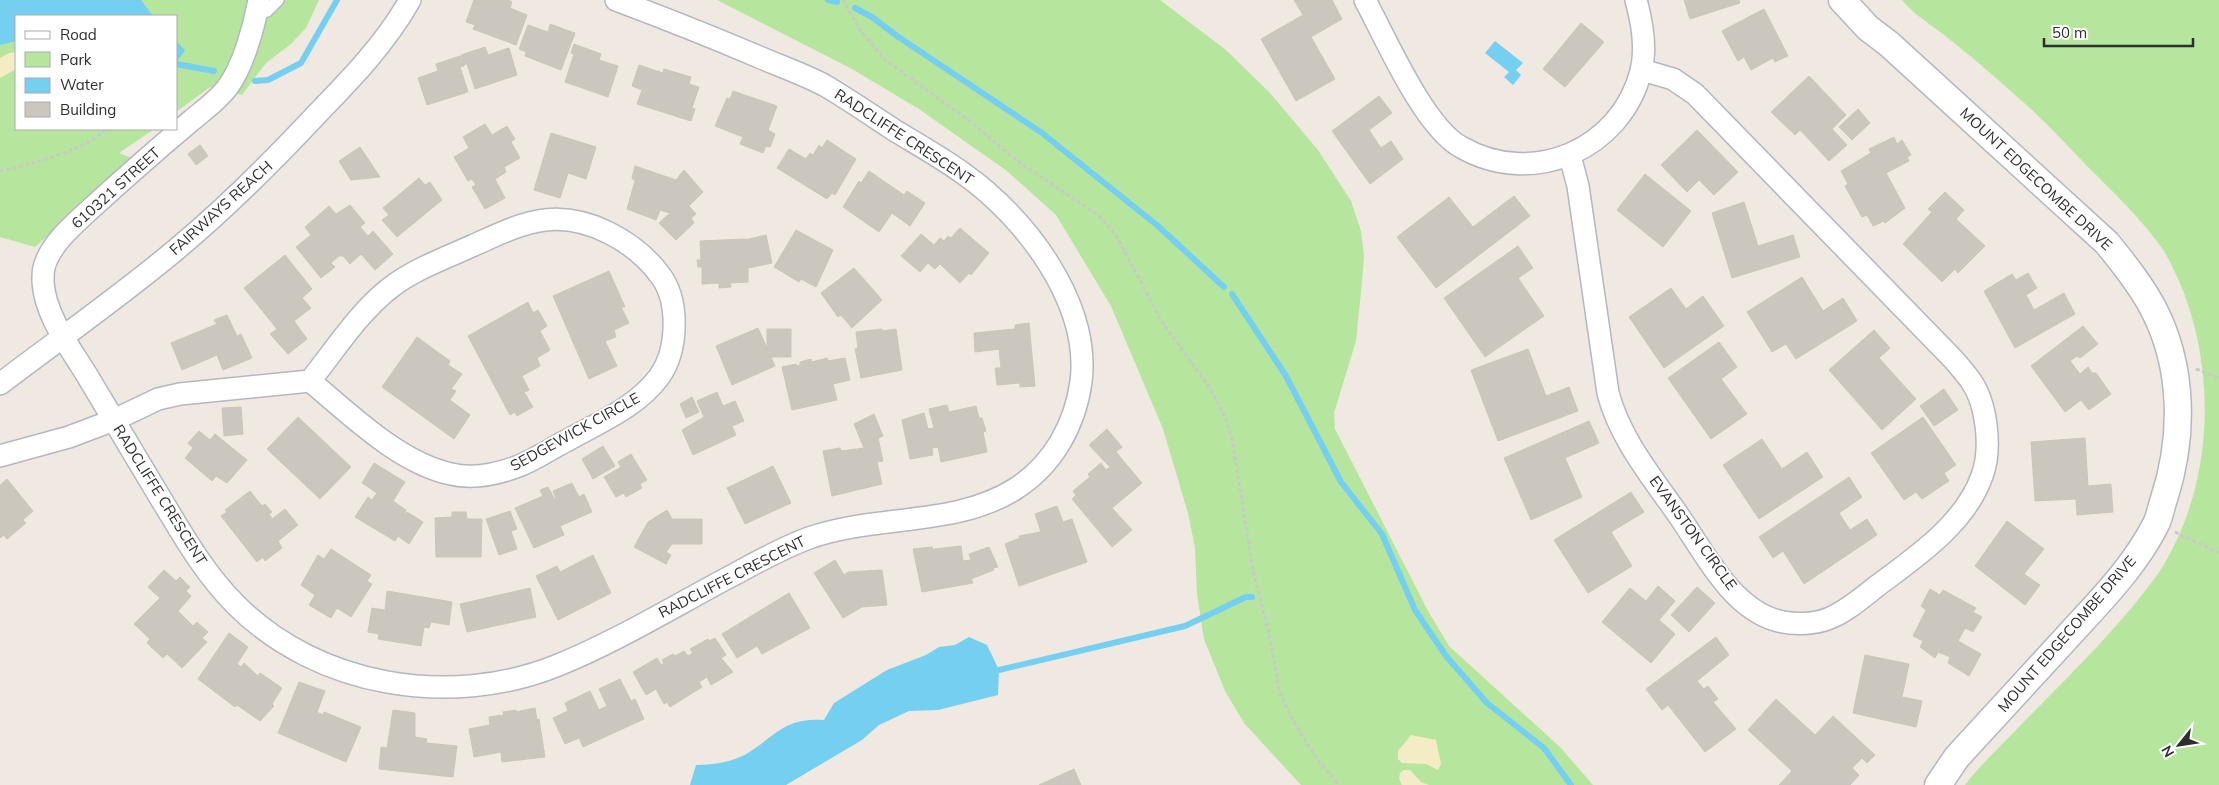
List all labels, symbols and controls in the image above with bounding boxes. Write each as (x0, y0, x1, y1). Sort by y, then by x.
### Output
legend (15, 15, 178, 130)
scale bar (2044, 15, 2193, 47)
text: 50 m (2052, 23, 2087, 42)
text: Road (60, 25, 97, 44)
text: Park (60, 50, 92, 69)
text: Water (60, 75, 104, 94)
street label: RADCLIFFE CRESCENT (831, 84, 978, 189)
text: Building (60, 100, 116, 119)
street label: MOUNT EDGECOMBE DRIVE (1956, 103, 2117, 254)
street label: 610321 STREET (67, 143, 164, 232)
street label: FAIRWAYS REACH (165, 156, 276, 259)
street label: SEDGEWICK CIRCLE (507, 388, 643, 475)
street label: RADCLIFFE CRESCENT (109, 421, 211, 569)
street label: EVANSTON CIRCLE (1646, 472, 1741, 594)
street label: RADCLIFFE CRESCENT (655, 531, 808, 622)
street label: MOUNT EDGECOMBE DRIVE (1993, 551, 2140, 716)
north arrow (2154, 720, 2204, 770)
text: N (2157, 742, 2178, 761)

